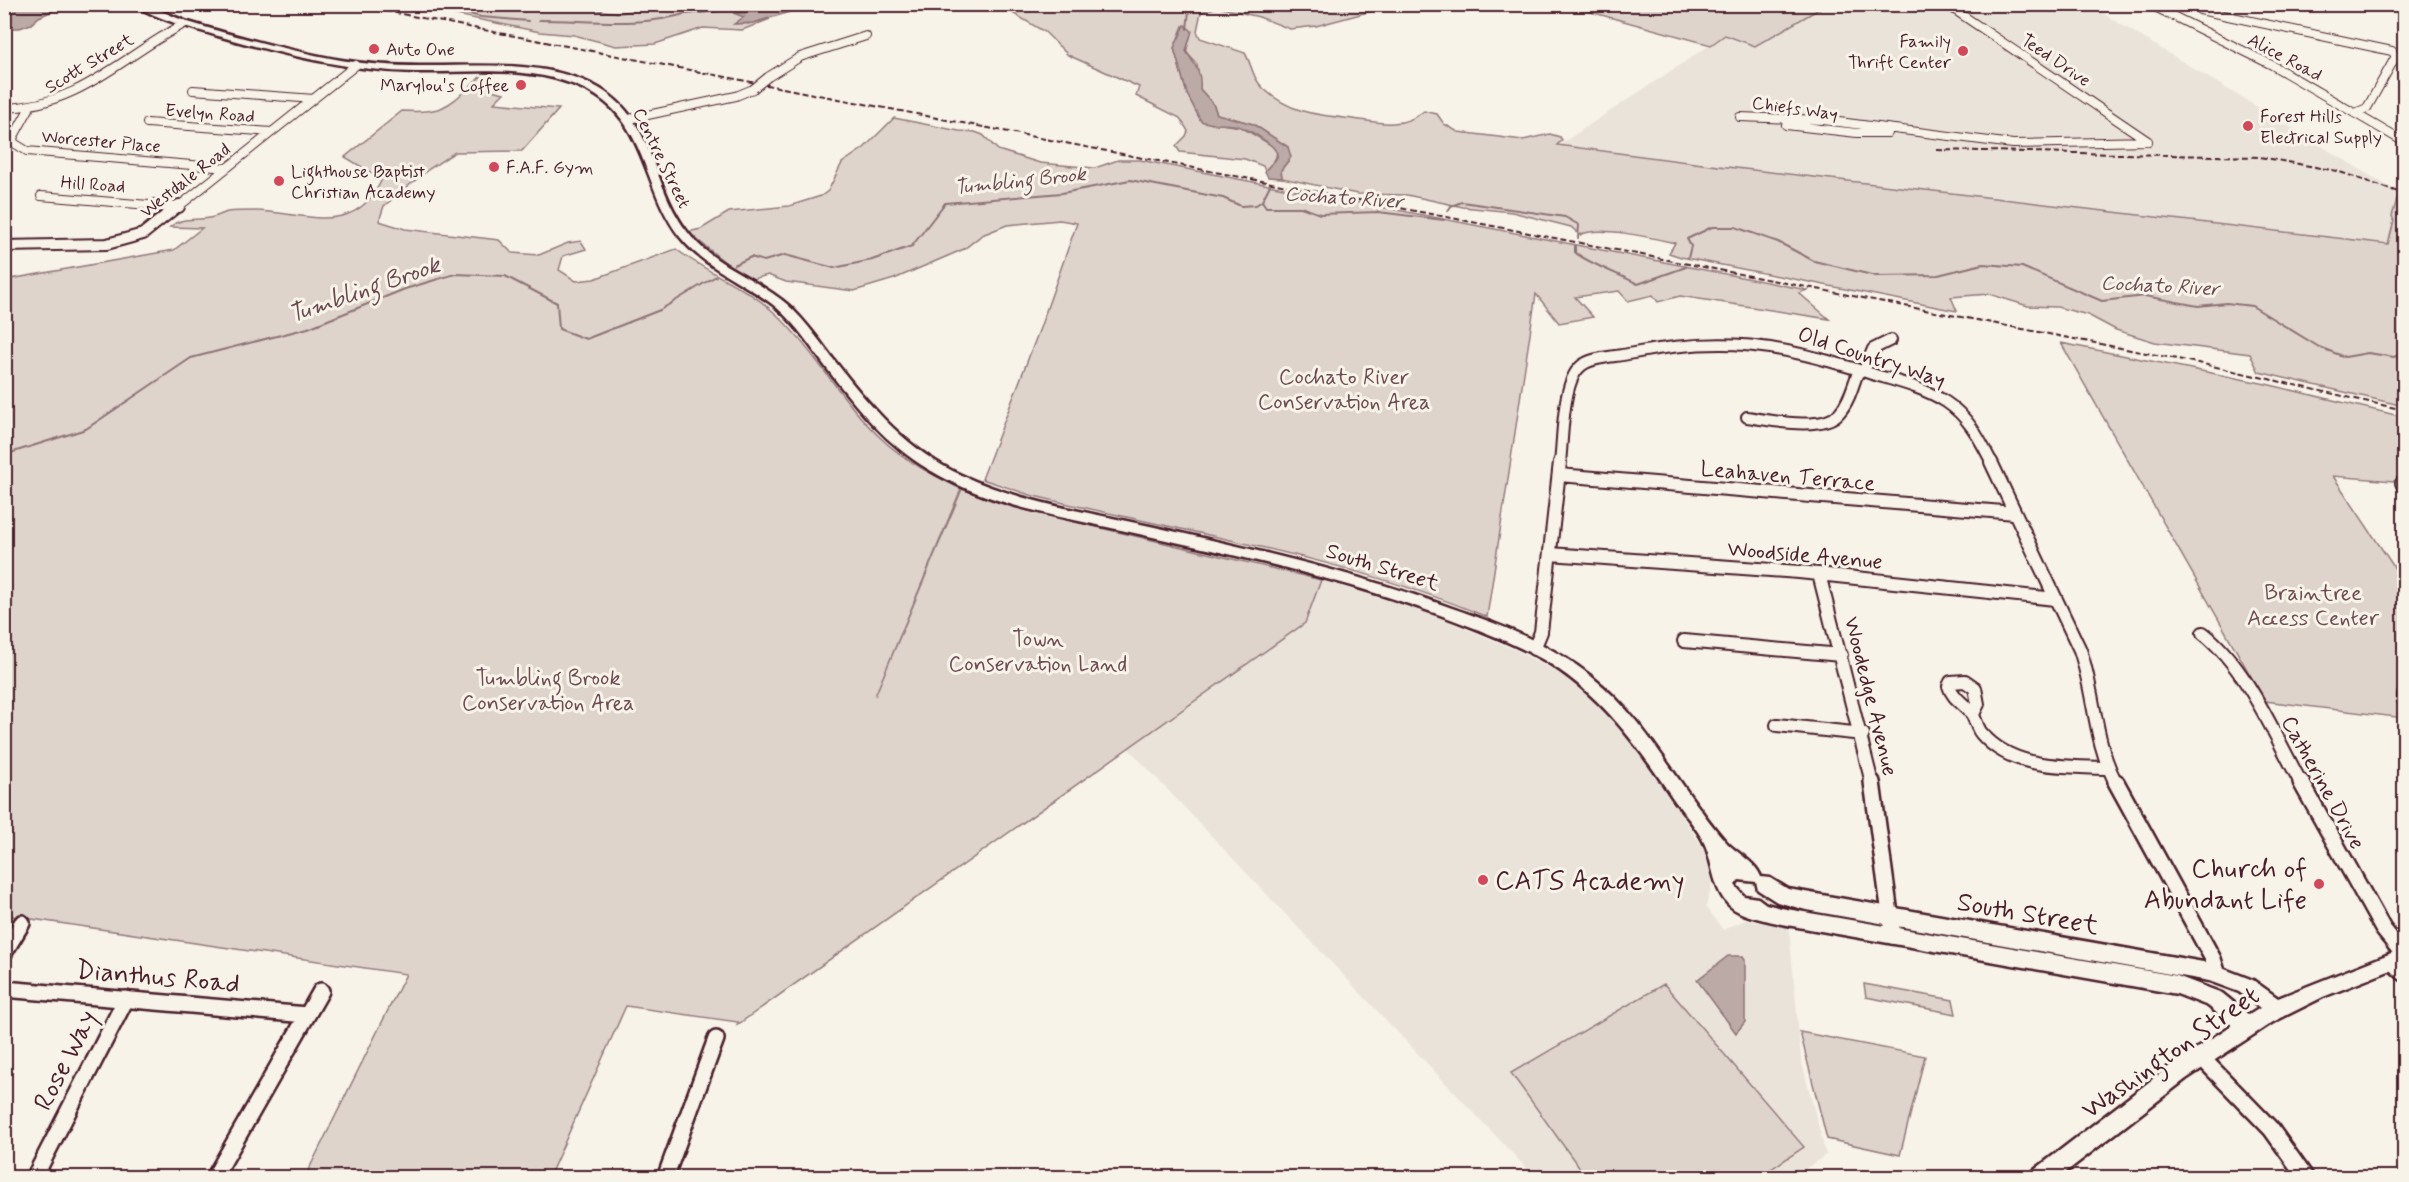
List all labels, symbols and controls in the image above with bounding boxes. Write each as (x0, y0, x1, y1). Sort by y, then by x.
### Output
street label: Scott Street (41, 28, 139, 100)
street label: Alice Road (2243, 28, 2326, 87)
street label: Teed Drive (2016, 29, 2095, 93)
place label: Family Thrift Center (1848, 30, 1952, 75)
place label: Auto One (386, 38, 455, 62)
marker: Auto One (367, 42, 381, 56)
marker: Family Thrift Center (1956, 44, 1970, 58)
place label: Marylou's Coffee (380, 74, 509, 98)
marker: Marylou's Coffee (514, 78, 528, 92)
street label: Chiefs Way (1750, 91, 1839, 127)
street label: Evelyn Road (164, 99, 256, 129)
street label: Centre Street (626, 104, 696, 213)
place label: Forest Hills Electrical Supply (2260, 105, 2382, 150)
marker: Forest Hills Electrical Supply (2241, 119, 2255, 133)
street label: Worcester Place (40, 125, 162, 159)
street label: Westdale Road (135, 138, 236, 224)
place label: F.A.F. Gym (506, 156, 594, 180)
place label: Lighthouse Baptist Christian Academy (291, 160, 435, 205)
marker: F.A.F. Gym (487, 160, 501, 174)
water label: Tumbling Brook (953, 161, 1089, 204)
street label: Hill Road (60, 171, 126, 199)
marker: Lighthouse Baptist Christian Academy (272, 174, 286, 188)
water label: Cochato River (1284, 181, 1407, 216)
water label: Tumbling Brook (285, 249, 447, 334)
water label: Cochato River (2100, 270, 2222, 303)
street label: Old Country Way (1794, 321, 1949, 395)
park label: Cochato River Conservation Area (1258, 364, 1430, 417)
street label: Leahaven Terrace (1699, 455, 1877, 499)
street label: Woodside Avenue (1726, 535, 1884, 577)
street label: South Street (1323, 537, 1442, 598)
park label: Braintree Access Center (2247, 580, 2380, 633)
street label: Woodedge Avenue (1836, 614, 1903, 779)
park label: Town Conservation Land (949, 626, 1127, 679)
park label: Tumbling Brook Conservation Area (462, 665, 634, 718)
street label: Catherine Drive (2274, 711, 2371, 855)
place label: Church of Abundant Life (2144, 852, 2307, 918)
place label: CATS Academy (1495, 864, 1684, 899)
marker: CATS Academy (1476, 873, 1490, 887)
marker: Church of Abundant Life (2312, 877, 2326, 891)
street label: South Street (1954, 885, 2101, 944)
street label: Dianthus Road (75, 953, 241, 1002)
street label: Washington Street (2075, 979, 2269, 1130)
street label: Rose Way (26, 1005, 106, 1117)

